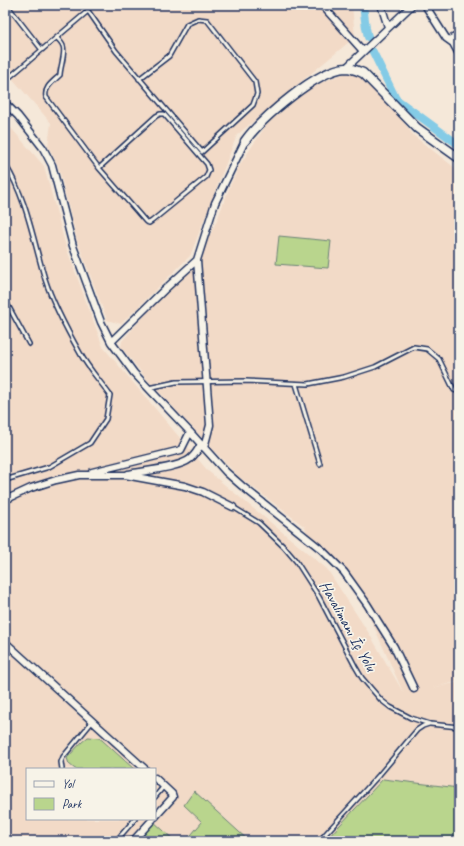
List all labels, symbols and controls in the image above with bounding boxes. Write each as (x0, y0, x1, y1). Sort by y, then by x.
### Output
street label: Havalimanı İç Yolu (315, 577, 382, 676)
legend (26, 768, 156, 820)
text: Yol (62, 776, 76, 792)
text: Park (62, 796, 83, 812)

